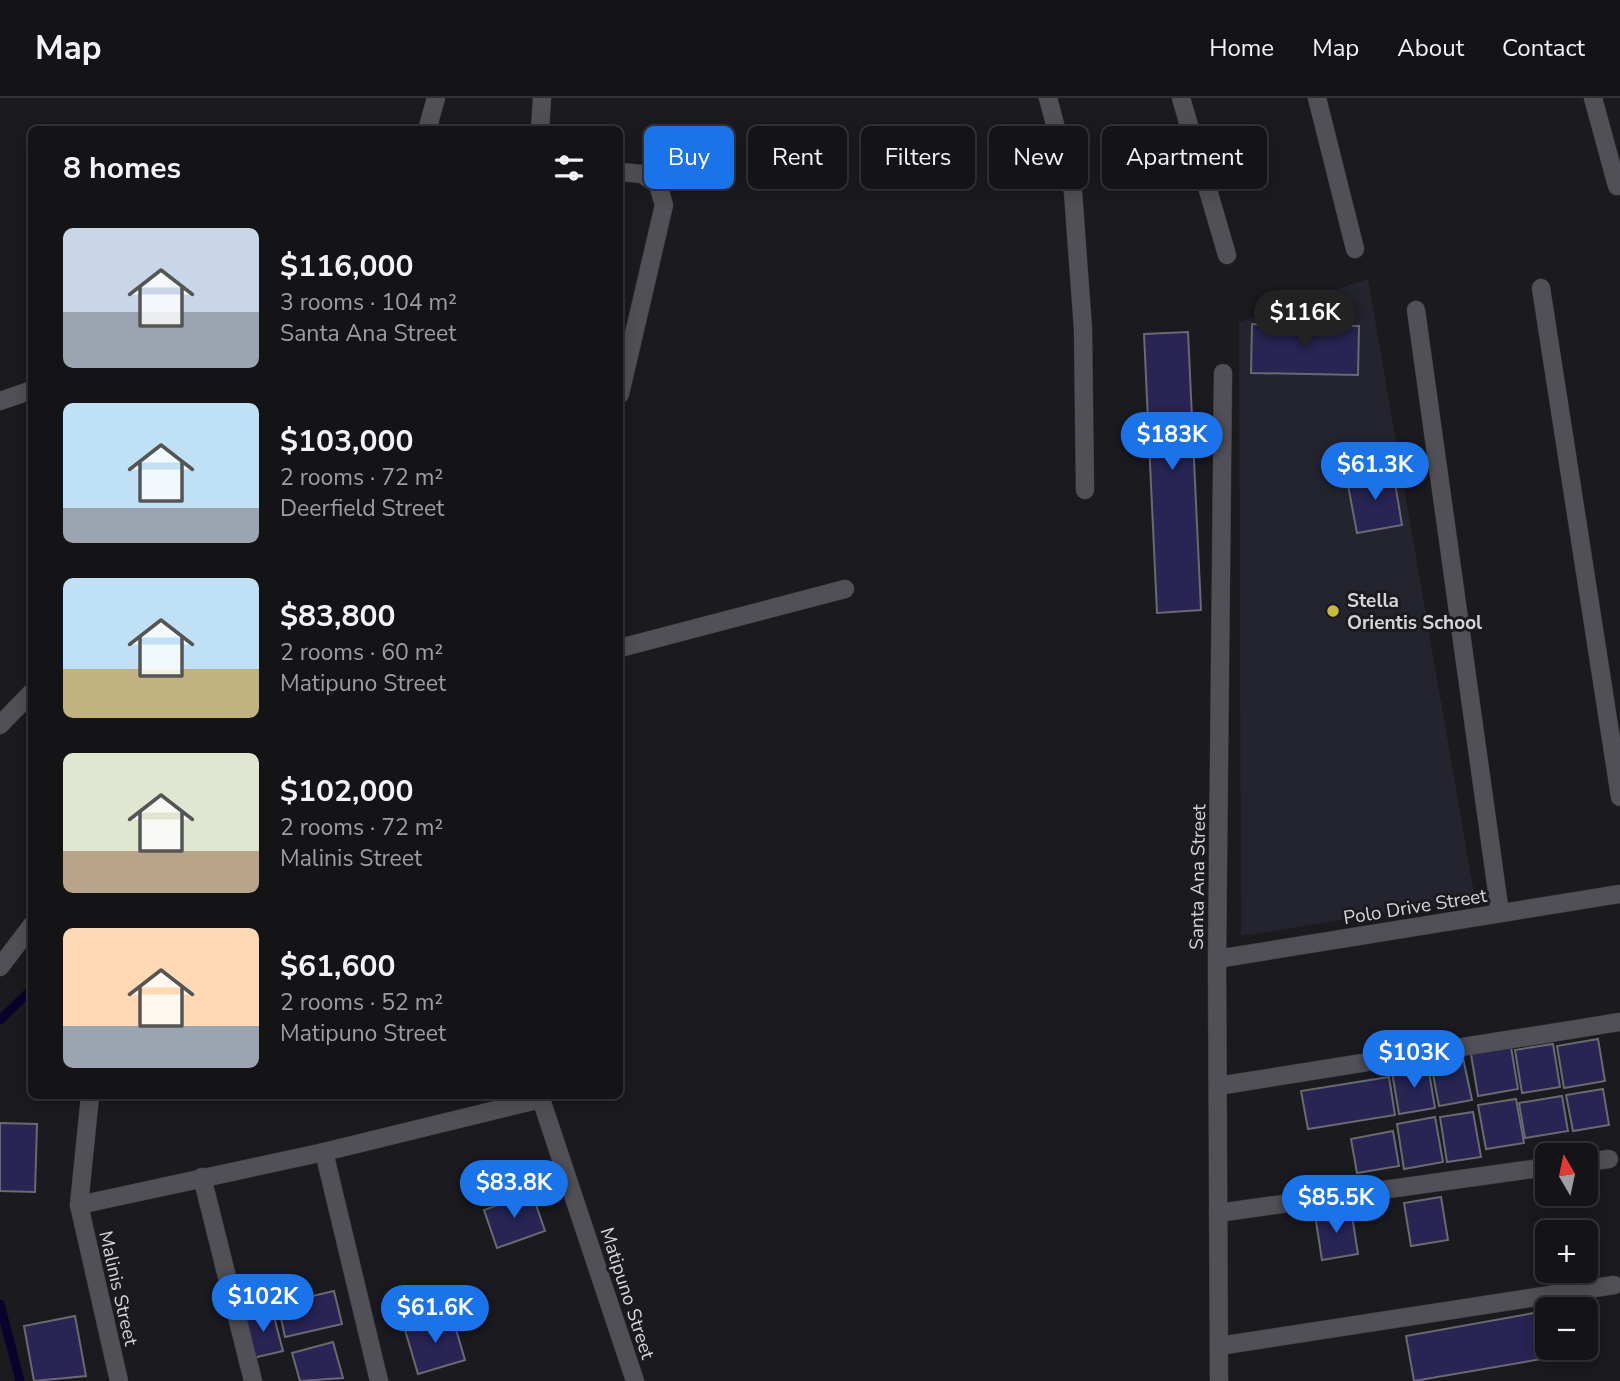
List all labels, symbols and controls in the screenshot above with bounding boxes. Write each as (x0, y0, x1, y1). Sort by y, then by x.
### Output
text: Map (35, 26, 102, 71)
text: Home (1209, 32, 1274, 64)
text: Map (1312, 32, 1359, 64)
text: About (1397, 32, 1464, 64)
text: Contact (1502, 32, 1585, 64)
chip: Buy (644, 126, 734, 189)
chip: Rent (748, 126, 847, 189)
chip: Filters (861, 126, 975, 189)
chip: New (989, 126, 1088, 189)
chip: Apartment (1102, 126, 1267, 189)
text: 8 homes (63, 148, 181, 189)
icon: filters (550, 149, 588, 187)
text: $116,000 (280, 246, 413, 287)
icon: home (119, 256, 203, 340)
text: 3 rooms · 104 m² (280, 287, 457, 318)
pin: $116K (1256, 290, 1354, 350)
text: $116K (1270, 297, 1340, 328)
text: Santa Ana Street (280, 318, 456, 349)
pin: $183K (1123, 412, 1221, 472)
text: $183K (1137, 419, 1207, 450)
text: $103,000 (280, 421, 413, 462)
icon: home (119, 431, 203, 515)
pin: $61.3K (1318, 442, 1432, 502)
text: $61.3K (1337, 449, 1413, 480)
text: 2 rooms · 72 m² (280, 462, 443, 493)
text: Deerfield Street (280, 493, 444, 524)
place label: Stella Orientis School (1347, 588, 1482, 636)
text: $83,800 (280, 596, 395, 637)
marker: Stella Orientis School (1325, 603, 1341, 619)
icon: home (119, 606, 203, 690)
text: 2 rooms · 60 m² (280, 637, 443, 668)
text: Matipuno Street (280, 668, 446, 699)
text: $102,000 (280, 771, 413, 812)
icon: home (119, 781, 203, 865)
street label: Santa Ana Street (1184, 804, 1212, 950)
text: 2 rooms · 72 m² (280, 812, 443, 843)
text: Malinis Street (280, 843, 422, 874)
street label: Polo Drive Street (1342, 883, 1489, 931)
text: $61,600 (280, 946, 395, 987)
icon: home (119, 956, 203, 1040)
text: 2 rooms · 52 m² (280, 987, 443, 1018)
text: Matipuno Street (280, 1018, 446, 1049)
pin: $103K (1365, 1030, 1463, 1090)
text: $103K (1379, 1037, 1449, 1068)
north arrow (1535, 1143, 1598, 1206)
map controls (1535, 1143, 1598, 1360)
pin: $83.8K (457, 1160, 571, 1220)
text: $83.8K (476, 1167, 552, 1198)
pin: $85.5K (1279, 1176, 1393, 1235)
text: $85.5K (1298, 1182, 1374, 1213)
button: + (1535, 1220, 1598, 1283)
street label: Matipuno Street (593, 1224, 661, 1363)
street label: Malinis Street (92, 1228, 144, 1349)
pin: $102K (214, 1274, 312, 1334)
text: $102K (228, 1281, 298, 1312)
pin: $61.6K (378, 1286, 492, 1345)
text: $61.6K (397, 1292, 473, 1323)
button: − (1535, 1297, 1598, 1360)

